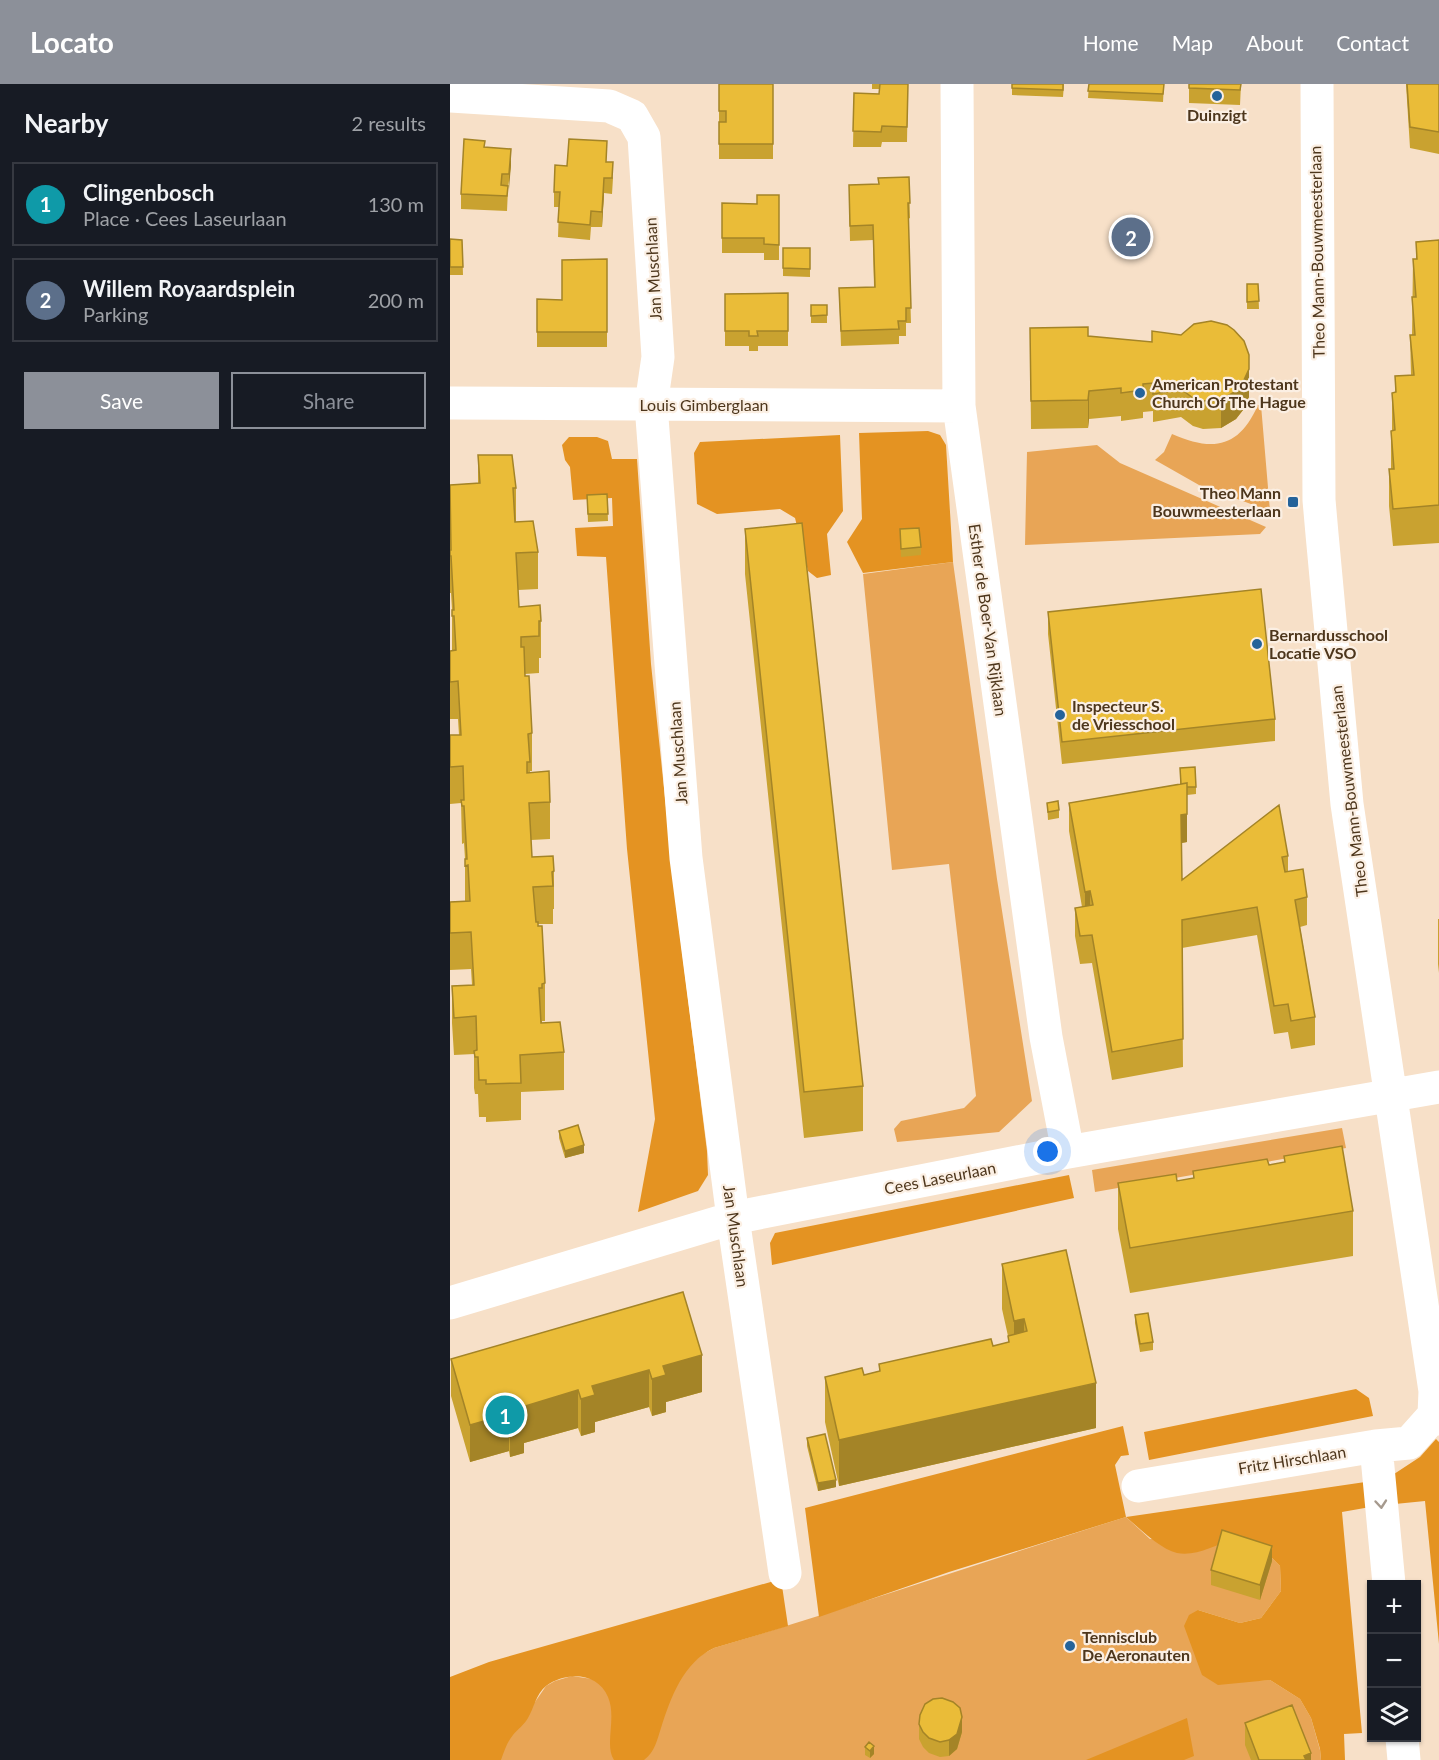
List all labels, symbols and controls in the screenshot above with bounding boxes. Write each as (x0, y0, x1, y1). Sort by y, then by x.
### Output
text: Locato (30, 25, 114, 59)
text: Home (1083, 30, 1139, 55)
text: Map (1172, 30, 1213, 55)
text: About (1246, 30, 1303, 55)
text: Contact (1336, 30, 1409, 55)
marker: Duinzigt (1210, 89, 1224, 103)
place label: Duinzigt (1187, 105, 1247, 124)
text: Nearby (24, 107, 109, 139)
text: 2 results (351, 111, 426, 135)
street label: Theo Mann-Bouwmeesterlaan (1305, 146, 1328, 358)
text: Clingenbosch (83, 179, 214, 206)
text: 1 (40, 192, 51, 216)
text: 130 m (368, 192, 424, 216)
text: Place · Cees Laseurlaan (83, 206, 287, 230)
pin: 2 (1112, 214, 1150, 260)
street label: Jan Muschlaan (640, 217, 665, 321)
text: Willem Royaardsplein (83, 275, 295, 302)
text: 2 (40, 288, 51, 312)
text: 200 m (368, 288, 424, 312)
text: Parking (83, 302, 148, 326)
button: Save (24, 372, 219, 429)
button: Share (231, 372, 426, 429)
place label: American Protestant Church Of The Hague (1151, 374, 1306, 411)
marker: American Protestant Church Of The Hague (1133, 386, 1147, 400)
street label: Louis Gimberglaan (639, 395, 769, 414)
place label: Theo Mann Bouwmeesterlaan (1152, 483, 1281, 520)
marker: Theo Mann Bouwmeesterlaan (1286, 495, 1300, 509)
street label: Esther de Boer-Van Rijklaan (966, 523, 1011, 717)
place label: Bernardusschool Locatie VSO (1269, 625, 1388, 662)
marker: Bernardusschool Locatie VSO (1250, 637, 1264, 651)
street label: Theo Mann-Bouwmeesterlaan (1326, 684, 1371, 898)
place label: Inspecteur S. de Vriesschool (1072, 696, 1175, 733)
street label: Jan Muschlaan (664, 701, 691, 805)
marker: Inspecteur S. de Vriesschool (1053, 708, 1067, 722)
your location (1033, 1137, 1062, 1166)
street label: Cees Laseurlaan (882, 1157, 997, 1198)
street label: Jan Muschlaan (720, 1184, 753, 1288)
pin: 1 (486, 1392, 524, 1438)
street label: Fritz Hirschlaan (1237, 1442, 1347, 1477)
one-way arrow (1374, 1500, 1387, 1509)
map controls (1367, 1580, 1421, 1742)
button: + (1367, 1580, 1421, 1634)
place label: Tennisclub De Aeronauten (1082, 1627, 1190, 1664)
button: − (1367, 1634, 1421, 1688)
marker: Tennisclub De Aeronauten (1063, 1639, 1077, 1653)
button: layers (1367, 1688, 1421, 1742)

